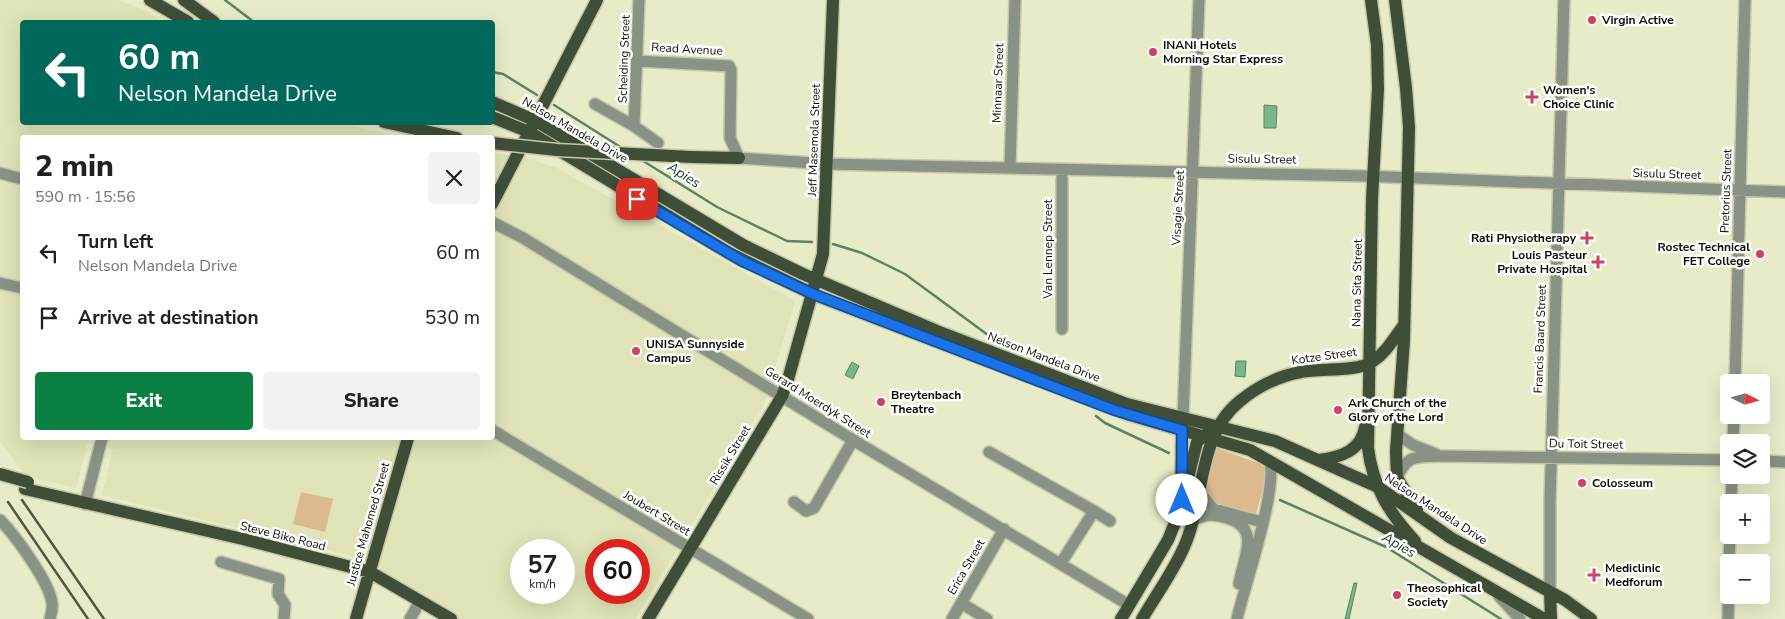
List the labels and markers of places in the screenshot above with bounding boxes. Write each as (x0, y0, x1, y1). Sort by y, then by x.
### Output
place label: Virgin Active (1601, 12, 1674, 28)
marker: Virgin Active (1586, 14, 1598, 26)
place label: INANI Hotels Morning Star Express (1163, 37, 1283, 67)
marker: INANI Hotels Morning Star Express (1147, 46, 1159, 58)
place label: Women's Choice Clinic (1543, 82, 1615, 112)
marker: Women's Choice Clinic (1525, 90, 1539, 104)
pin (616, 178, 658, 220)
place label: Rati Physiotherapy (1471, 230, 1577, 246)
marker: Rati Physiotherapy (1580, 231, 1594, 245)
place label: Rostec Technical FET College (1657, 239, 1750, 269)
place label: Louis Pasteur Private Hospital (1497, 247, 1587, 277)
marker: Rostec Technical FET College (1754, 248, 1766, 260)
marker: Louis Pasteur Private Hospital (1591, 255, 1605, 269)
place label: UNISA Sunnyside Campus (646, 336, 745, 366)
marker: UNISA Sunnyside Campus (630, 345, 642, 357)
place label: Breytenbach Theatre (891, 387, 961, 417)
place label: Ark Church of the Glory of the Lord (1348, 395, 1447, 425)
marker: Breytenbach Theatre (875, 396, 887, 408)
marker: Ark Church of the Glory of the Lord (1332, 404, 1344, 416)
place label: Colosseum (1592, 475, 1653, 491)
marker: Colosseum (1576, 477, 1588, 489)
place label: Mediclinic Medforum (1605, 560, 1662, 590)
marker: Mediclinic Medforum (1587, 568, 1601, 582)
place label: Theosophical Society (1407, 580, 1481, 610)
marker: Theosophical Society (1391, 589, 1403, 601)

